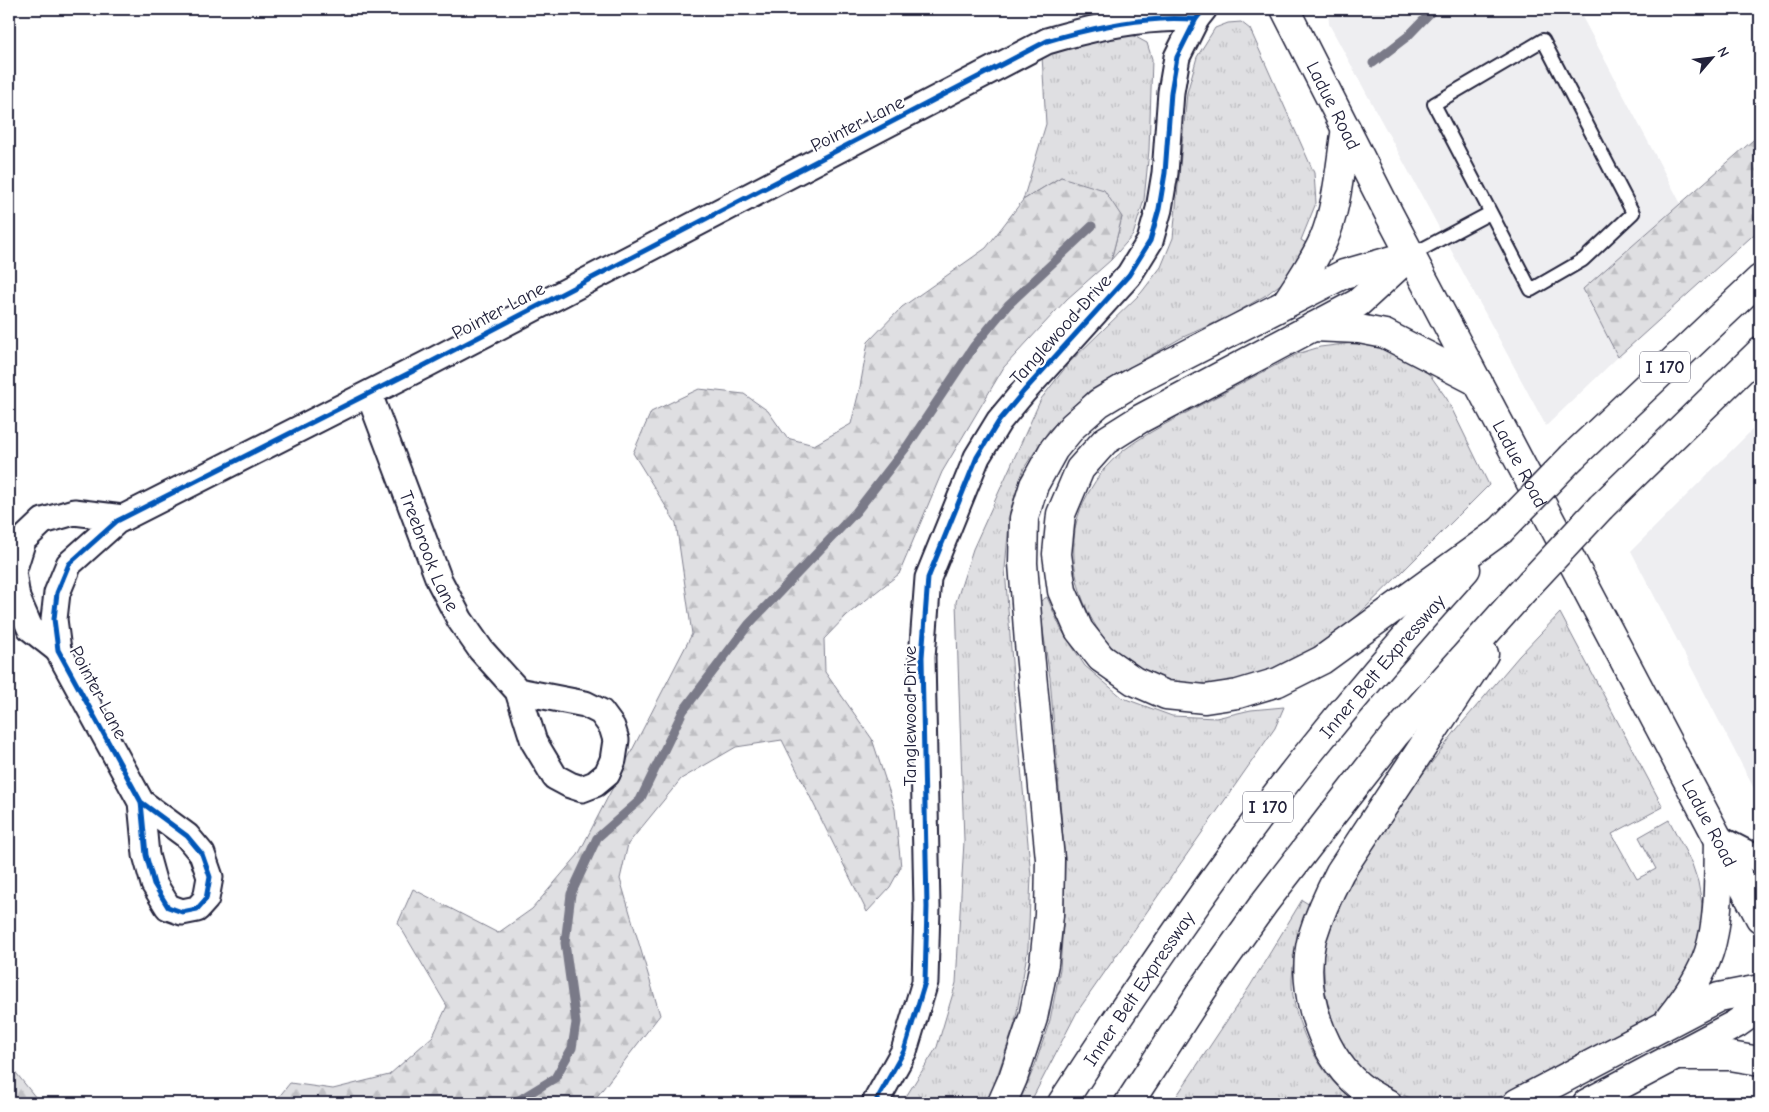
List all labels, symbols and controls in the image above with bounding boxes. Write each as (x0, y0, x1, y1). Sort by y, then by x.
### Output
north arrow (1686, 32, 1736, 82)
text: N (1713, 44, 1733, 60)
street label: Ladue Road (1302, 58, 1364, 153)
street label: Pointer Lane (807, 91, 908, 157)
street label: Tanglewood Drive (1006, 270, 1116, 389)
street label: Pointer Lane (448, 277, 549, 345)
road number: I 170 (1640, 352, 1690, 382)
street label: Ladue Road (1488, 417, 1552, 512)
street label: Treebrook Lane (394, 488, 463, 615)
street label: Inner Belt Expressway (1315, 590, 1450, 743)
street label: Pointer Lane (64, 642, 132, 743)
street label: Tanglewood Drive (899, 646, 921, 786)
street label: Ladue Road (1677, 776, 1741, 871)
road number: I 170 (1243, 792, 1293, 822)
street label: Inner Belt Expressway (1079, 907, 1200, 1070)

